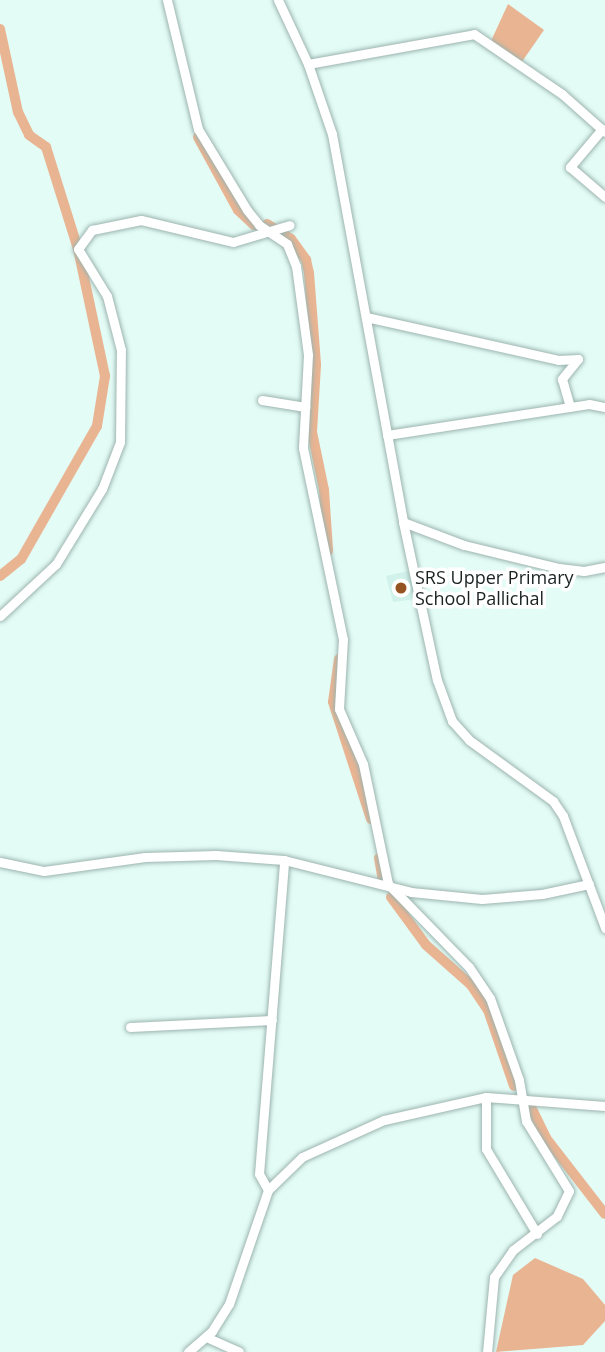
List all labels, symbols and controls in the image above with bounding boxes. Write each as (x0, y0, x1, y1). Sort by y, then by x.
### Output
place label: SRS Upper Primary School Pallichal (415, 567, 574, 610)
marker: SRS Upper Primary School Pallichal (393, 580, 409, 596)

